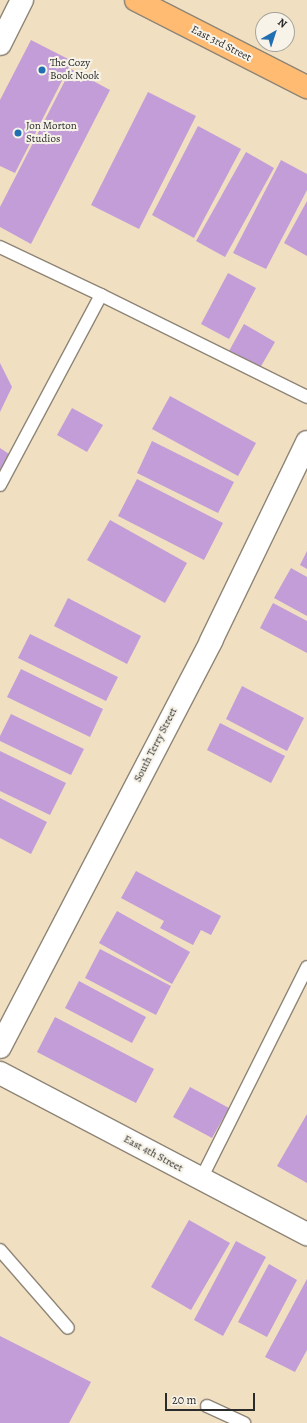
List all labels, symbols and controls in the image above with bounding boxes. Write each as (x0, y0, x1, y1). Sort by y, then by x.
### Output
north arrow (255, 12, 295, 52)
text: N (274, 15, 290, 31)
street label: East 3rd Street (189, 23, 253, 65)
place label: The Cozy Book Nook (50, 57, 99, 83)
marker: The Cozy Book Nook (37, 65, 47, 75)
place label: Jon Morton Studios (26, 120, 77, 146)
marker: Jon Morton Studios (13, 128, 23, 138)
street label: South Terry Street (132, 706, 180, 784)
street label: East 4th Street (121, 1133, 185, 1175)
scale bar (167, 1385, 257, 1411)
text: 20 m (172, 1392, 196, 1408)

